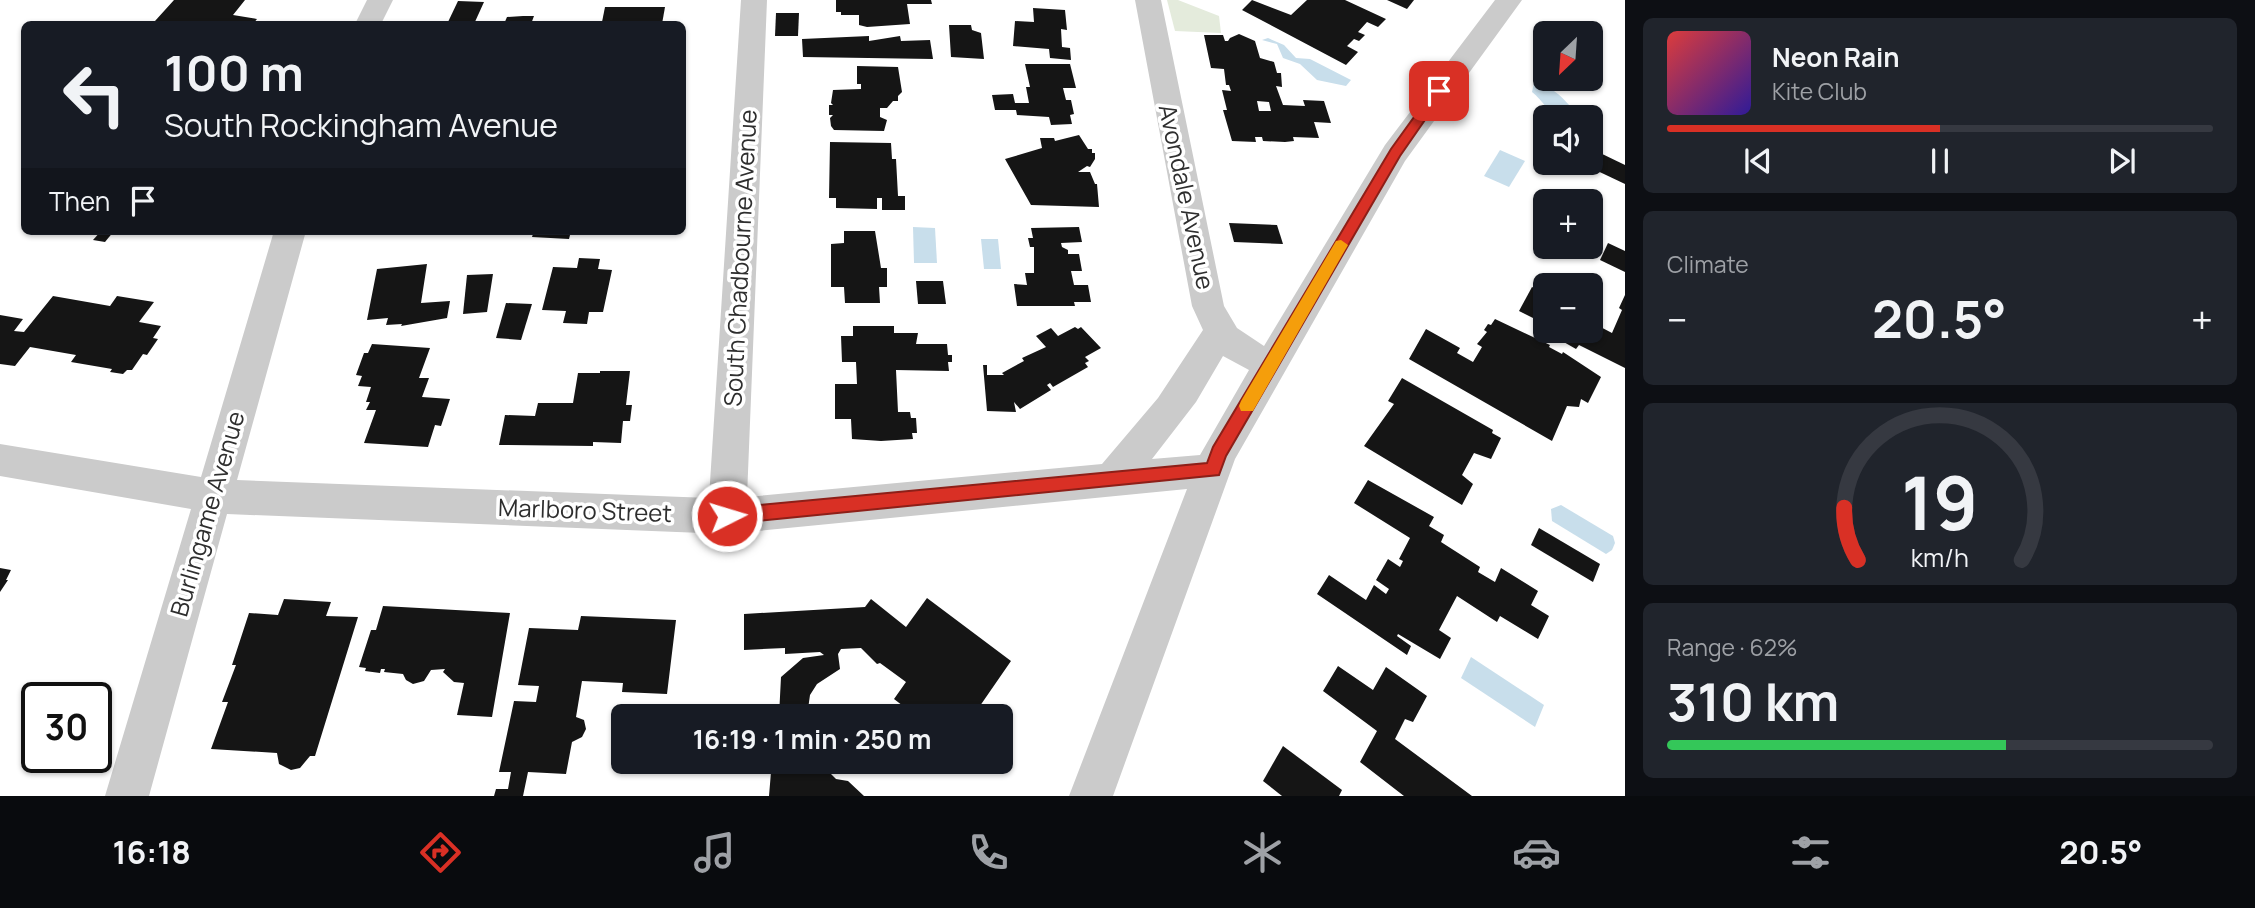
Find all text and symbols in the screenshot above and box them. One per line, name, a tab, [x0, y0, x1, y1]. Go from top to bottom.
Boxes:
north arrow	[1533, 21, 1603, 91]
map controls	[1533, 21, 1603, 343]
text: 100 m	[164, 39, 304, 106]
text: Neon Rain	[1772, 39, 1900, 75]
icon: left	[49, 49, 140, 140]
pin	[1409, 61, 1469, 121]
icon: arrive	[1420, 72, 1458, 110]
text: Kite Club	[1772, 75, 1867, 107]
street label: Avondale Avenue	[1152, 101, 1223, 292]
text: South Rockingham Avenue	[164, 103, 558, 147]
button: sound	[1533, 105, 1603, 175]
street label: South Chadbourne Avenue	[715, 109, 764, 407]
icon: previous	[1739, 142, 1777, 180]
icon: pause	[1921, 142, 1959, 180]
icon: next	[2103, 142, 2141, 180]
icon: arrive	[124, 182, 162, 220]
text: Then	[49, 183, 110, 219]
button: +	[1533, 189, 1603, 259]
text: Climate	[1667, 248, 1749, 280]
button: −	[1533, 273, 1603, 343]
text: 20.5°	[1872, 283, 2007, 354]
text: −	[1667, 293, 1688, 345]
text: +	[2191, 293, 2213, 345]
street label: Burlingame Avenue	[161, 407, 252, 620]
text: 19	[1901, 453, 1979, 553]
position arrow	[690, 479, 764, 553]
street label: Marlboro Street	[497, 490, 673, 529]
text: km/h	[1911, 540, 1969, 575]
text: Range · 62%	[1667, 631, 1798, 663]
text: 310 km	[1667, 666, 1839, 737]
speed limit sign: 30	[21, 682, 112, 773]
text: 16:19 · 1 min · 250 m	[693, 721, 931, 757]
icon: directions	[416, 828, 465, 877]
icon: music	[690, 828, 739, 877]
icon: phone	[964, 828, 1013, 877]
icon: climate	[1238, 828, 1287, 877]
icon: car	[1512, 828, 1561, 877]
icon: filters	[1786, 828, 1835, 877]
text: 16:18	[112, 830, 191, 874]
text: 20.5°	[2060, 830, 2143, 874]

